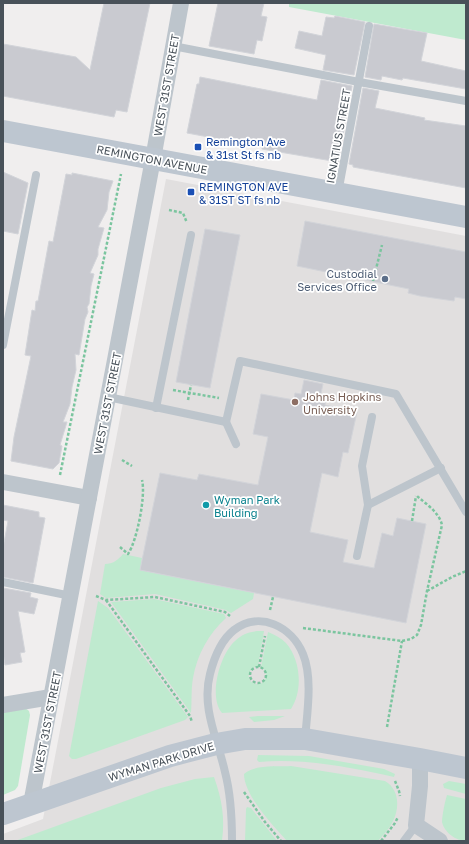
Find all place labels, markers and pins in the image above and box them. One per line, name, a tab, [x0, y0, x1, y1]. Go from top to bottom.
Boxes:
place label: Remington Ave & 31st St fs nb	[206, 135, 286, 161]
marker: Remington Ave & 31st St fs nb	[193, 142, 203, 152]
place label: REMINGTON AVE & 31ST ST fs nb	[199, 180, 289, 206]
marker: REMINGTON AVE & 31ST ST fs nb	[186, 187, 196, 197]
place label: Custodial Services Office	[297, 267, 377, 293]
marker: Custodial Services Office	[380, 274, 390, 284]
place label: Johns Hopkins University	[303, 390, 381, 416]
marker: Johns Hopkins University	[290, 397, 300, 407]
place label: Wyman Park Building	[214, 493, 280, 519]
marker: Wyman Park Building	[201, 500, 211, 510]

